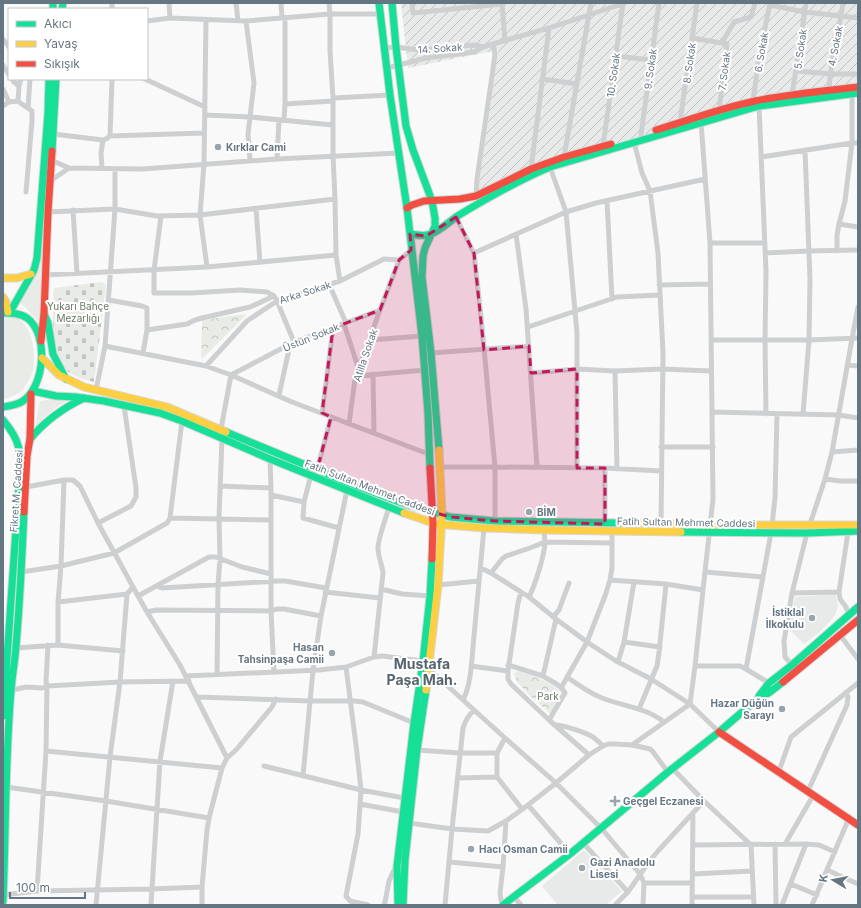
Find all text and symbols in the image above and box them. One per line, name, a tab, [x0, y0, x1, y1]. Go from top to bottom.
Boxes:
legend	[8, 8, 148, 80]
text: Akıcı	[44, 16, 72, 31]
street label: 4. Sokak	[825, 24, 845, 67]
street label: 5. Sokak	[791, 28, 809, 70]
street label: 6. Sokak	[752, 30, 771, 73]
text: Yavaş	[44, 36, 78, 51]
street label: 14. Sokak	[417, 40, 463, 56]
street label: 8. Sokak	[680, 42, 698, 84]
street label: 9. Sokak	[641, 48, 659, 90]
street label: 7. Sokak	[716, 50, 732, 91]
street label: 10. Sokak	[604, 51, 622, 98]
text: Sıkışık	[44, 56, 80, 71]
place label: Kırklar Cami	[226, 141, 286, 153]
marker: Kırklar Cami	[213, 142, 223, 152]
street label: Arka Sokak	[278, 278, 333, 306]
park label: Yukarı Bahçe Mezarlığı	[47, 300, 109, 324]
street label: Üstün Sokak	[281, 320, 341, 354]
street label: Atilla Sokak	[350, 327, 380, 383]
street label: Fikret M. Caddesi	[7, 449, 25, 533]
street label: Fatih Sultan Mehmet Caddesi	[303, 457, 437, 517]
place label: BİM	[537, 505, 556, 518]
marker: BİM	[524, 507, 534, 517]
street label: Fatih Sultan Mehmet Caddesi	[617, 515, 755, 529]
place label: İstiklal İlkokulu	[766, 605, 804, 630]
marker: İstiklal İlkokulu	[807, 613, 817, 623]
place label: Hasan Tahsinpaşa Camii	[238, 641, 324, 665]
marker: Hasan Tahsinpaşa Camii	[327, 648, 337, 658]
district label: Mustafa Paşa Mah.	[387, 655, 457, 688]
park label: Park	[537, 690, 559, 702]
place label: Hazar Düğün Sarayı	[711, 697, 774, 722]
marker: Hazar Düğün Sarayı	[777, 704, 787, 714]
place label: Geçgel Eczanesi	[623, 795, 704, 808]
marker: Geçgel Eczanesi	[610, 796, 620, 806]
place label: Hacı Osman Camii	[479, 843, 568, 855]
marker: Hacı Osman Camii	[466, 844, 476, 854]
place label: Gazi Anadolu Lisesi	[590, 856, 655, 880]
north arrow	[813, 860, 853, 900]
marker: Gazi Anadolu Lisesi	[577, 863, 587, 873]
text: K	[816, 873, 831, 883]
scale bar	[10, 874, 85, 900]
text: 100 m	[16, 880, 50, 895]

